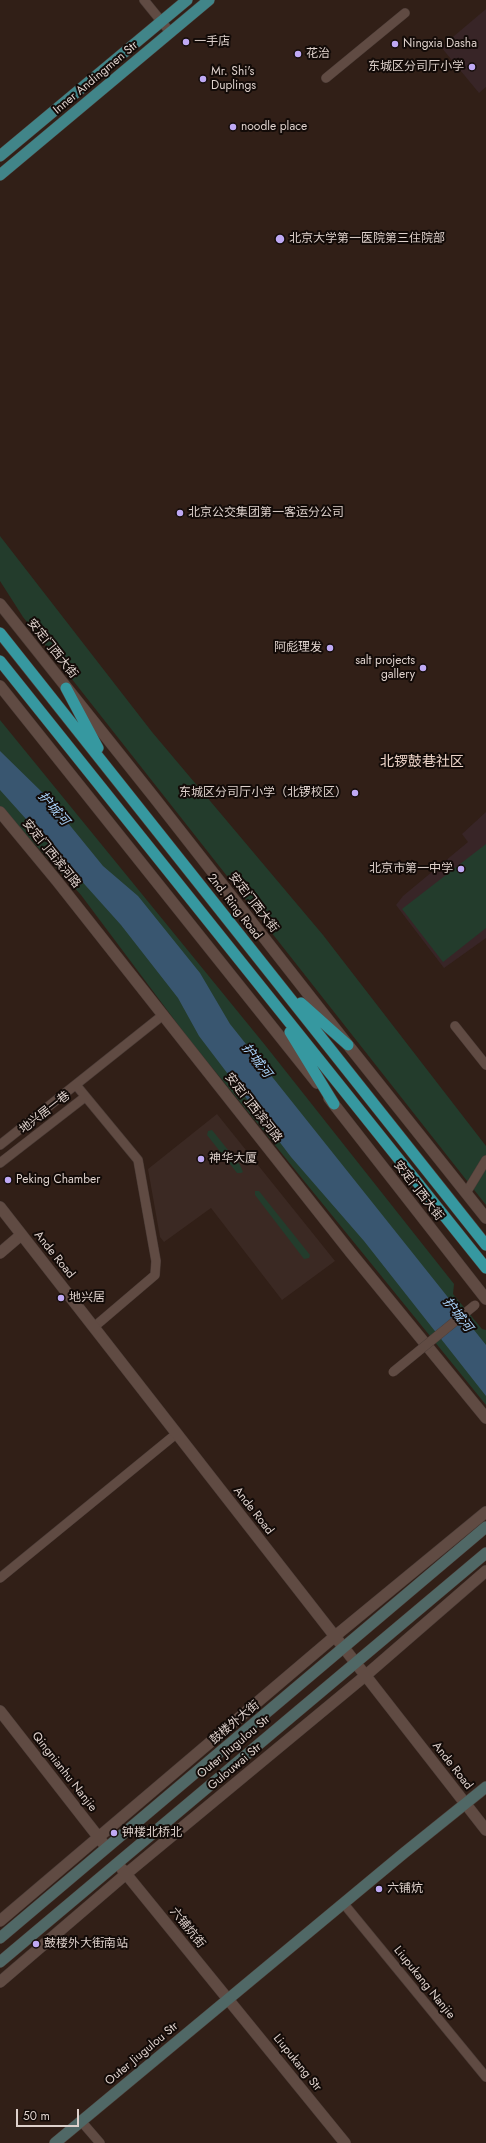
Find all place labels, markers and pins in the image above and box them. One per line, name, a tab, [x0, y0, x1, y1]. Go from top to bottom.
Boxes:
place label: 一手店	[194, 35, 230, 49]
marker: 一手店	[181, 37, 191, 47]
place label: Ningxia Dasha	[403, 37, 477, 51]
marker: Ningxia Dasha	[390, 39, 400, 49]
place label: 花治	[306, 47, 330, 61]
marker: 花治	[293, 49, 303, 59]
place label: 东城区分司厅小学	[368, 60, 464, 74]
marker: 东城区分司厅小学	[467, 62, 477, 72]
place label: Mr. Shi's Duplings	[211, 65, 256, 93]
marker: Mr. Shi's Duplings	[198, 74, 208, 84]
place label: noodle place	[241, 120, 307, 134]
marker: noodle place	[228, 122, 238, 132]
place label: 北京大学第一医院第三住院部	[289, 232, 445, 246]
marker: 北京大学第一医院第三住院部	[274, 233, 286, 245]
place label: 北京公交集团第一客运分公司	[188, 506, 344, 520]
marker: 北京公交集团第一客运分公司	[175, 508, 185, 518]
place label: 阿彪理发	[274, 641, 322, 655]
marker: 阿彪理发	[325, 643, 335, 653]
place label: salt projects gallery	[355, 654, 415, 682]
marker: salt projects gallery	[418, 663, 428, 673]
place label: 东城区分司厅小学（北锣校区）	[179, 786, 347, 800]
marker: 东城区分司厅小学（北锣校区）	[350, 788, 360, 798]
place label: 北京市第一中学	[369, 862, 453, 876]
marker: 北京市第一中学	[456, 864, 466, 874]
place label: 神华大厦	[209, 1152, 257, 1166]
marker: 神华大厦	[196, 1154, 206, 1164]
place label: Peking Chamber	[16, 1173, 100, 1187]
marker: Peking Chamber	[3, 1175, 13, 1185]
place label: 地兴居	[69, 1291, 105, 1305]
marker: 地兴居	[56, 1293, 66, 1303]
place label: 钟楼北桥北	[122, 1826, 182, 1840]
marker: 钟楼北桥北	[109, 1828, 119, 1838]
place label: 六铺炕	[387, 1882, 423, 1896]
marker: 六铺炕	[374, 1884, 384, 1894]
place label: 鼓楼外大街南站	[44, 1937, 128, 1951]
marker: 鼓楼外大街南站	[31, 1939, 41, 1949]

